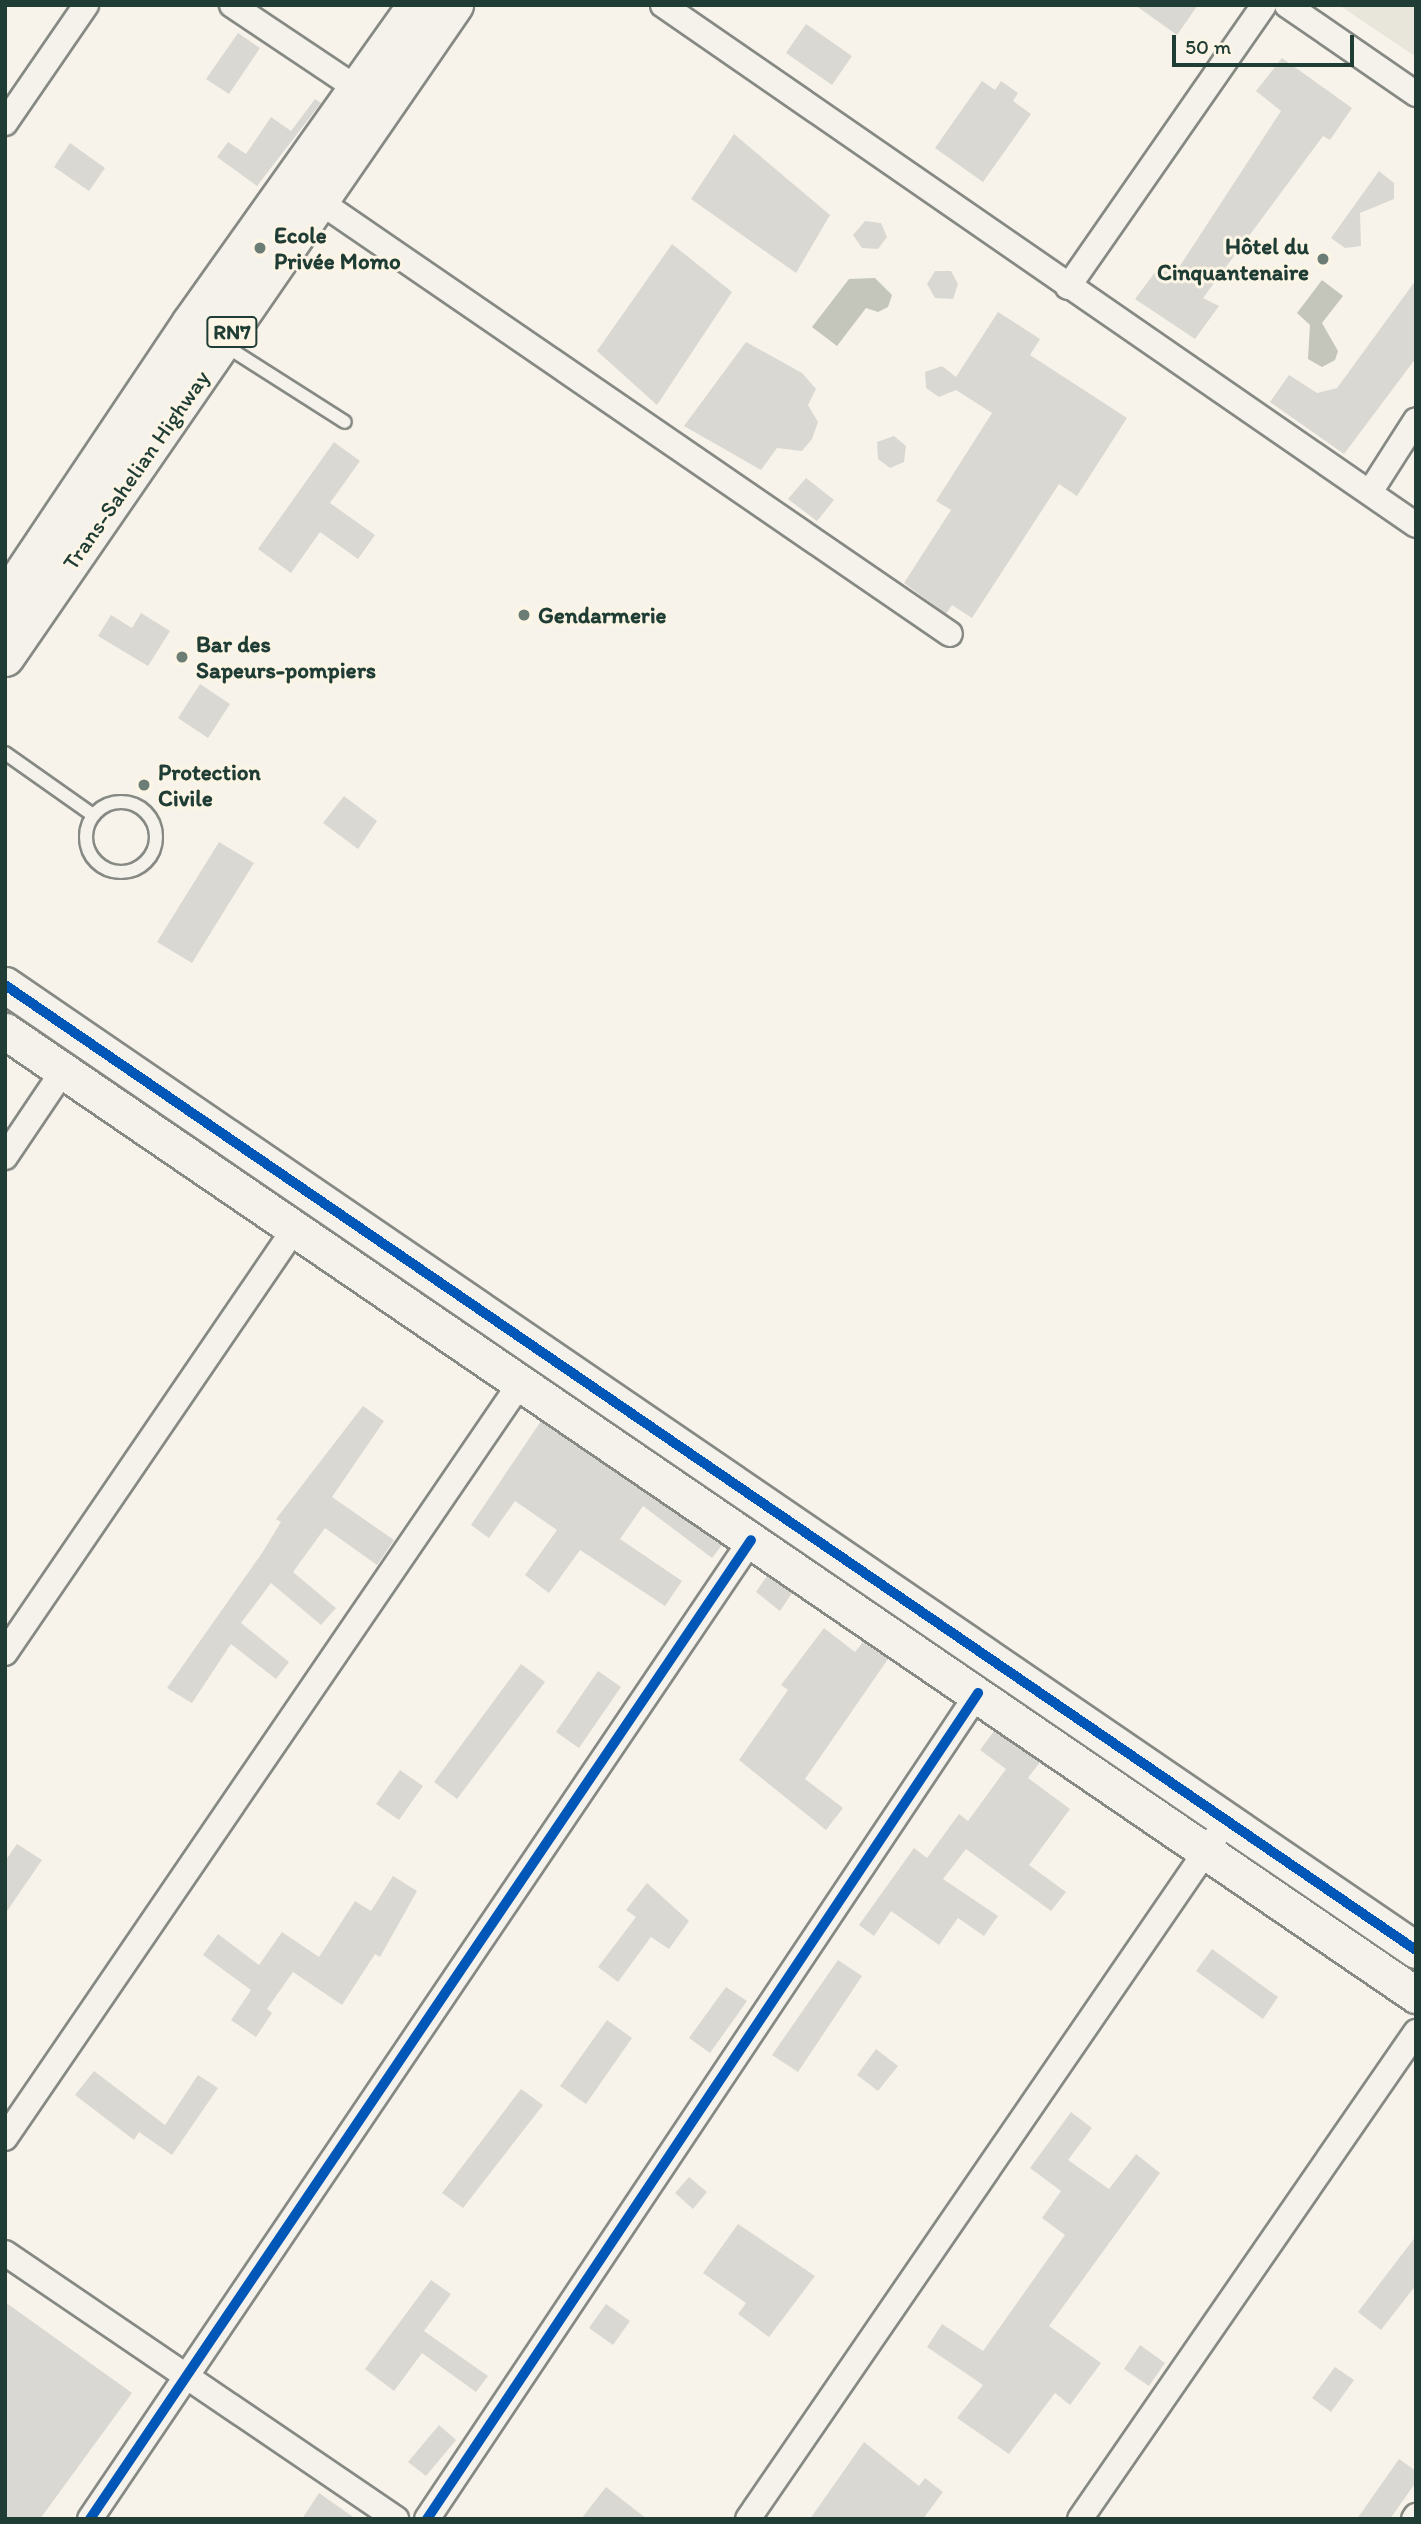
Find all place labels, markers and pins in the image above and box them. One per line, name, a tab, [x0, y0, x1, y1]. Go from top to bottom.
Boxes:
place label: Ecole Privée Momo	[274, 221, 401, 275]
place label: Hôtel du Cinquantenaire	[1157, 232, 1309, 286]
marker: Ecole Privée Momo	[252, 240, 268, 256]
marker: Hôtel du Cinquantenaire	[1315, 251, 1331, 267]
place label: Gendarmerie	[538, 601, 667, 629]
marker: Gendarmerie	[516, 607, 532, 623]
place label: Bar des Sapeurs-pompiers	[196, 630, 376, 684]
marker: Bar des Sapeurs-pompiers	[174, 649, 190, 665]
place label: Protection Civile	[158, 758, 261, 812]
marker: Protection Civile	[136, 777, 152, 793]

